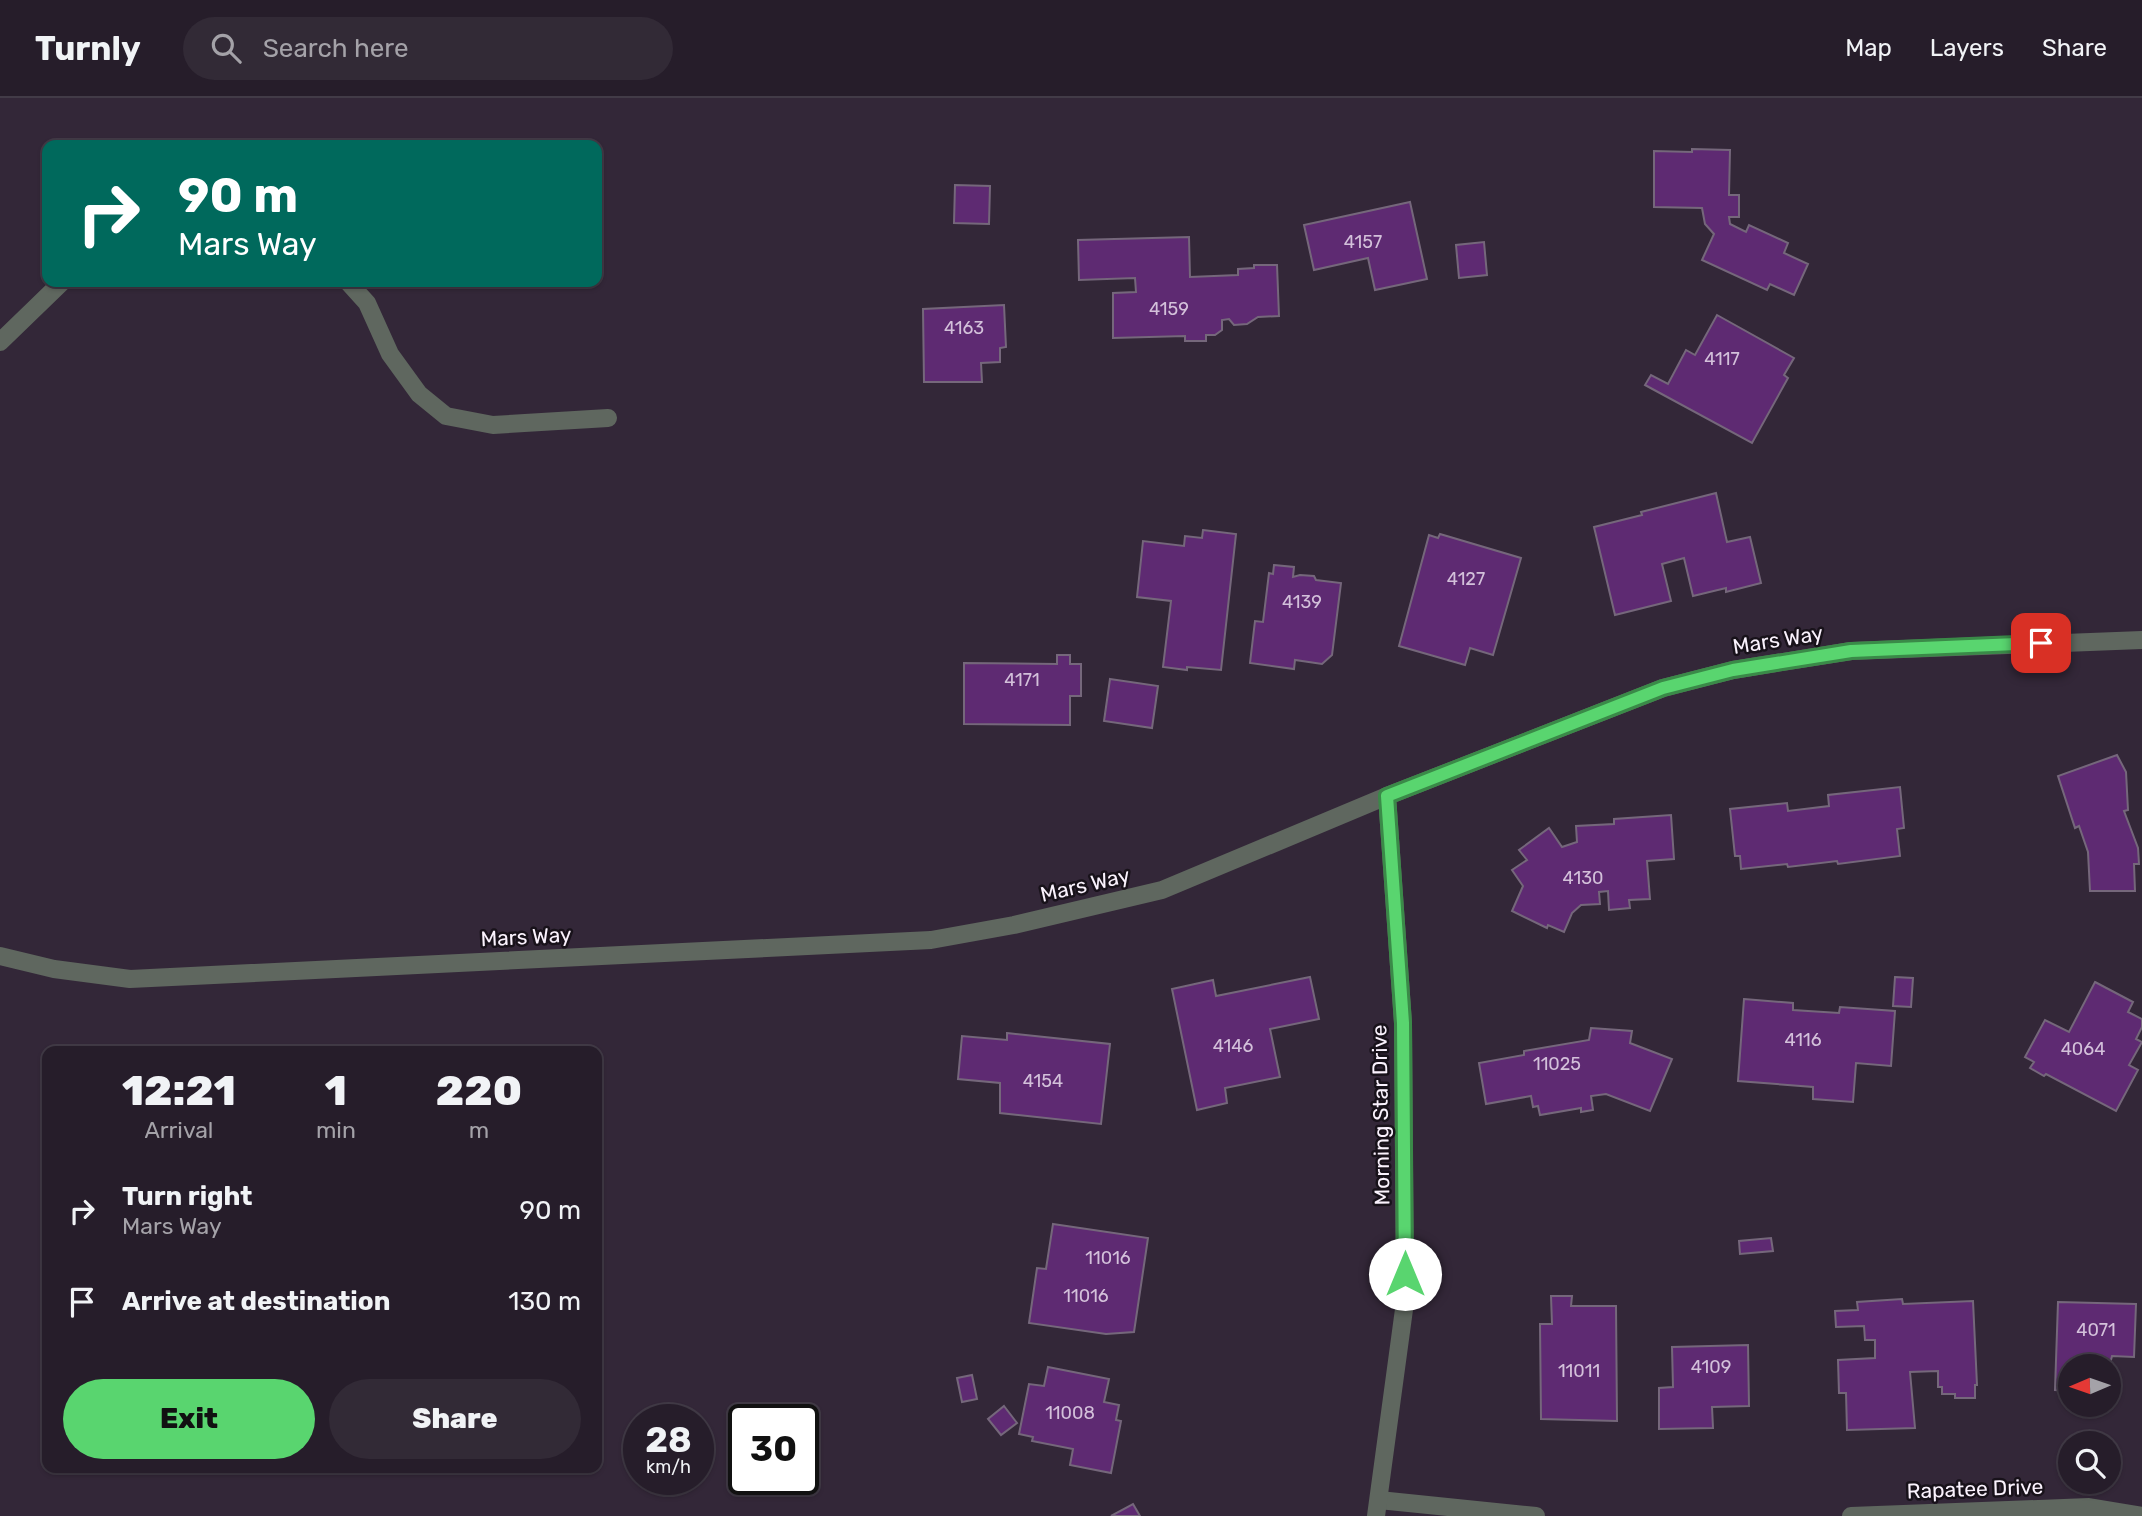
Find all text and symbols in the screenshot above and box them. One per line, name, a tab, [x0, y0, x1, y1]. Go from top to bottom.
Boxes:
search box	[183, 17, 673, 80]
text: Turnly	[35, 29, 141, 68]
icon: search	[207, 29, 245, 67]
text: Search here	[263, 33, 409, 64]
text: Map	[1845, 34, 1892, 62]
text: Layers	[1930, 34, 2004, 62]
text: Share	[2042, 34, 2107, 62]
text: 90 m	[178, 166, 298, 224]
icon: right	[63, 168, 154, 259]
text: Mars Way	[178, 225, 317, 263]
house number: 4157	[1344, 231, 1382, 253]
house number: 4159	[1149, 298, 1189, 320]
house number: 4163	[944, 317, 984, 339]
house number: 4117	[1704, 348, 1740, 370]
house number: 4127	[1447, 568, 1485, 590]
house number: 4139	[1282, 591, 1322, 613]
pin	[2011, 613, 2071, 673]
street label: Mars Way	[1731, 620, 1825, 659]
icon: arrive	[2022, 624, 2060, 662]
house number: 4171	[1004, 669, 1040, 691]
street label: Mars Way	[1038, 862, 1132, 907]
house number: 4130	[1563, 867, 1603, 889]
street label: Mars Way	[480, 922, 573, 951]
street label: Morning Star Drive	[1366, 1024, 1395, 1206]
house number: 4116	[1784, 1029, 1822, 1051]
house number: 4146	[1213, 1035, 1253, 1057]
house number: 4064	[2061, 1038, 2105, 1060]
house number: 11025	[1533, 1053, 1581, 1075]
text: 12:21	[122, 1066, 236, 1116]
text: 1	[325, 1066, 347, 1116]
text: 220	[436, 1066, 522, 1116]
house number: 4154	[1023, 1070, 1063, 1092]
text: Arrival	[144, 1116, 213, 1144]
text: min	[316, 1116, 356, 1144]
text: m	[469, 1116, 489, 1144]
text: Turn right	[122, 1181, 252, 1212]
icon: right	[63, 1192, 101, 1230]
text: 90 m	[520, 1195, 581, 1226]
text: Mars Way	[122, 1212, 222, 1240]
position arrow	[1368, 1237, 1442, 1311]
house number: 11016	[1085, 1247, 1131, 1269]
icon: arrive	[63, 1283, 101, 1321]
house number: 11016	[1063, 1285, 1109, 1307]
text: Arrive at destination	[122, 1286, 390, 1317]
text: 130 m	[508, 1286, 581, 1317]
house number: 4071	[2076, 1319, 2116, 1341]
north arrow	[2058, 1354, 2121, 1418]
map controls	[2058, 1354, 2121, 1494]
house number: 4109	[1691, 1356, 1731, 1378]
house number: 11011	[1558, 1360, 1600, 1382]
button: Exit	[63, 1379, 315, 1459]
button: Share	[329, 1379, 581, 1459]
house number: 11008	[1045, 1402, 1095, 1424]
speed limit sign: 30	[728, 1404, 819, 1495]
text: 28	[645, 1419, 692, 1461]
button: search	[2058, 1431, 2121, 1494]
text: km/h	[646, 1456, 691, 1478]
street label: Rapatee Drive	[1906, 1474, 2044, 1503]

